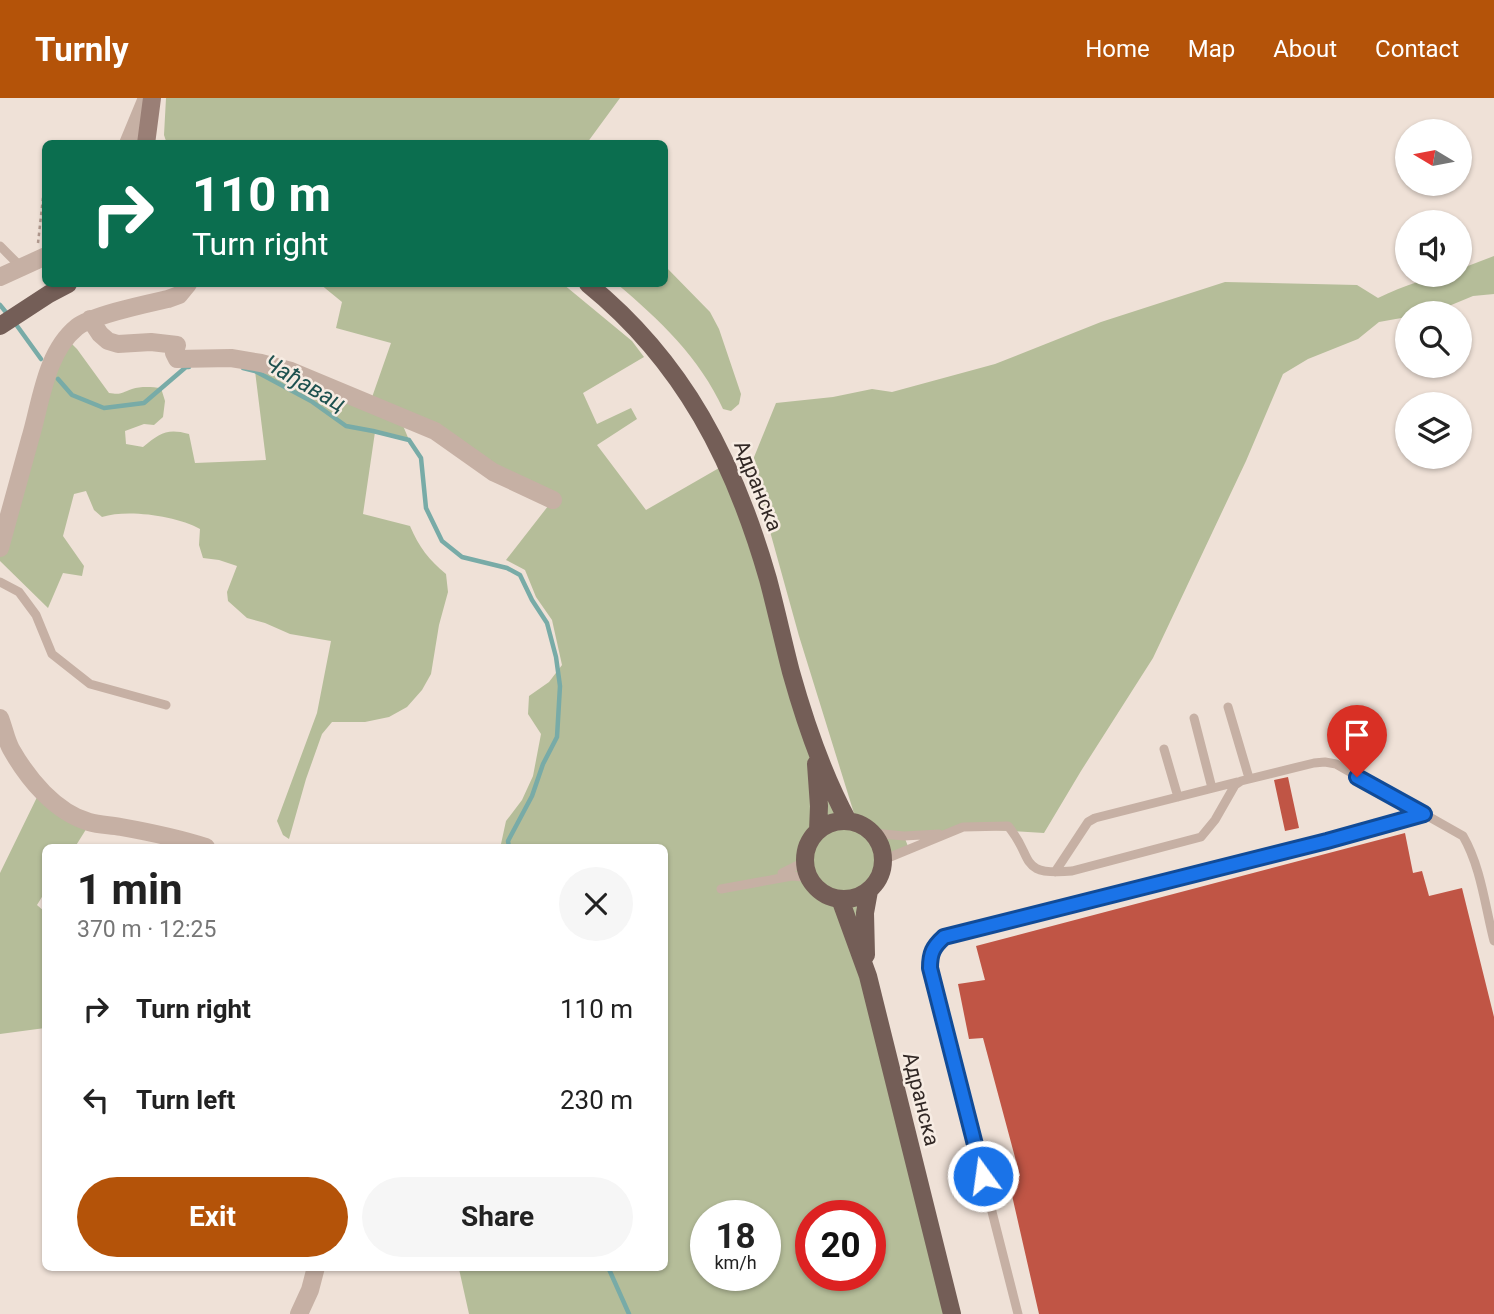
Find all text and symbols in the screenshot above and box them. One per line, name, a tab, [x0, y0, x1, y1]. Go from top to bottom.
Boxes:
text: Turnly	[35, 30, 129, 69]
text: Home	[1085, 35, 1150, 63]
text: Map	[1188, 35, 1235, 63]
text: About	[1273, 35, 1337, 63]
text: Contact	[1375, 35, 1459, 63]
north arrow	[1395, 119, 1472, 196]
map controls	[1395, 119, 1472, 469]
text: 110 m	[192, 166, 331, 223]
icon: right	[77, 168, 168, 259]
button: sound	[1395, 210, 1472, 287]
text: Turn right	[192, 225, 328, 263]
button: search	[1395, 301, 1472, 378]
water label: Чађавац	[259, 349, 350, 418]
button: layers	[1395, 392, 1472, 469]
street label: Адранска	[729, 437, 787, 535]
pin	[1327, 705, 1387, 777]
icon: arrive	[1338, 716, 1376, 754]
text: 1 min	[77, 865, 183, 914]
button: close	[559, 867, 633, 941]
text: 370 m · 12:25	[77, 916, 216, 943]
icon: right	[77, 990, 115, 1028]
text: Turn right	[136, 994, 251, 1024]
text: 110 m	[560, 994, 633, 1024]
street label: Адранска	[898, 1050, 944, 1148]
icon: left	[77, 1081, 115, 1119]
text: Turn left	[136, 1085, 235, 1115]
text: 230 m	[560, 1085, 633, 1115]
position arrow	[946, 1139, 1020, 1213]
button: Exit	[77, 1177, 348, 1257]
button: Share	[362, 1177, 633, 1257]
speed limit sign: 20	[795, 1200, 886, 1291]
text: 18	[715, 1216, 756, 1257]
text: km/h	[714, 1252, 757, 1273]

